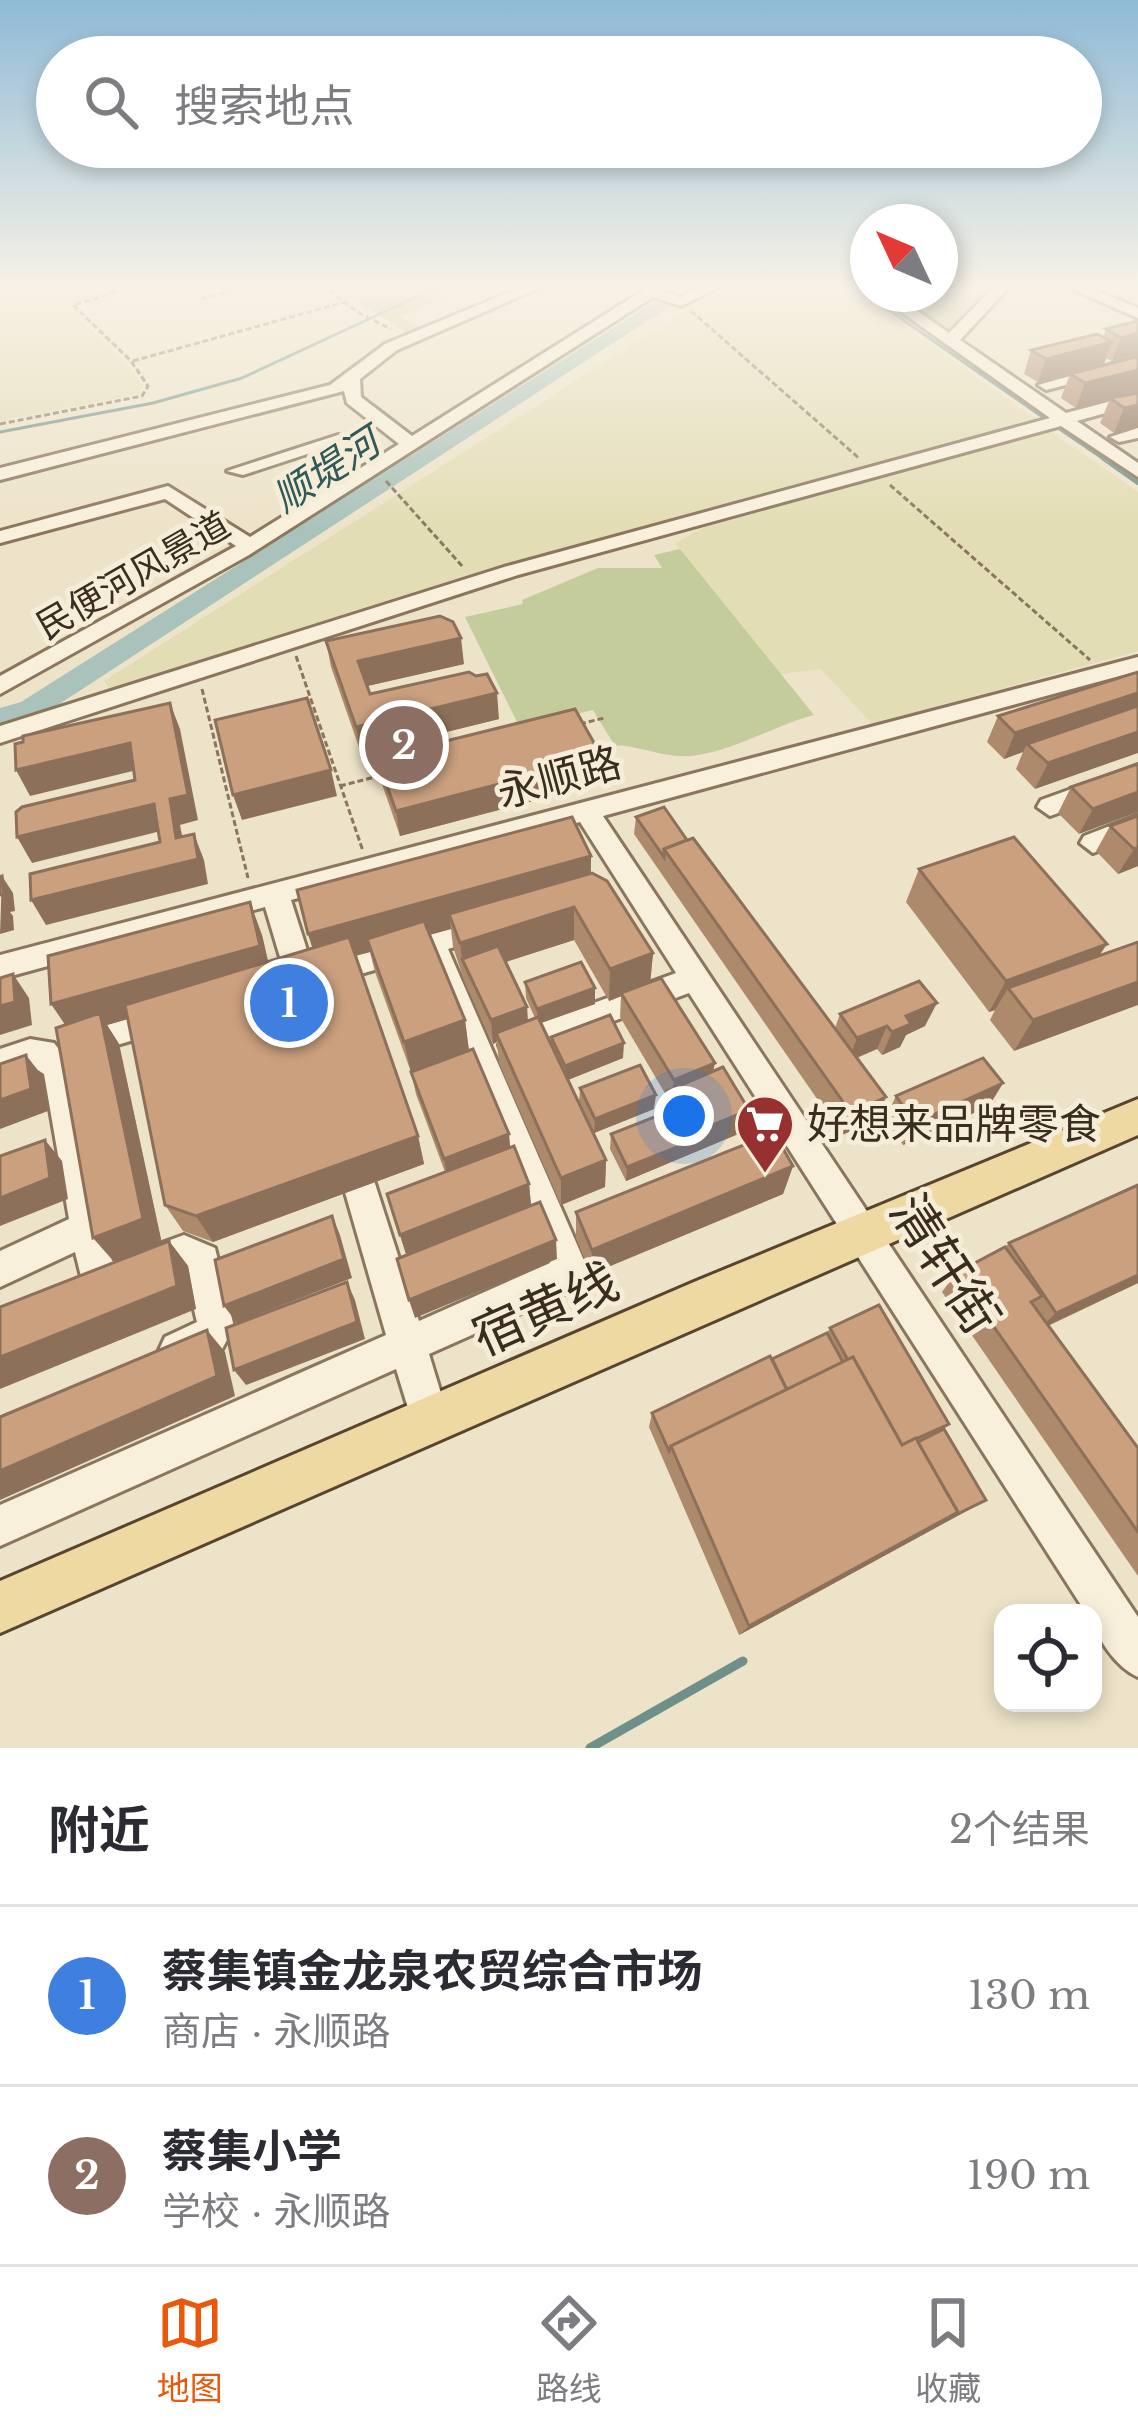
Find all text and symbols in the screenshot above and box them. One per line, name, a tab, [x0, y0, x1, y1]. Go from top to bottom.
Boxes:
search box	[36, 36, 1102, 168]
icon: search	[78, 69, 144, 135]
text: 搜索地点	[174, 78, 354, 134]
north arrow	[850, 204, 958, 312]
water label: 顺堤河	[264, 414, 395, 523]
street label: 民便河风景道	[28, 502, 238, 649]
pin: 2	[365, 700, 443, 790]
street label: 永顺路	[491, 736, 627, 818]
pin: 1	[250, 958, 328, 1048]
your location	[654, 1086, 714, 1146]
supermarket icon: 好想来品牌零食	[734, 1093, 796, 1175]
place label: 好想来品牌零食	[807, 1098, 1101, 1150]
street label: 清轩街	[876, 1183, 1013, 1346]
street label: 宿黄线	[462, 1250, 628, 1369]
map controls	[994, 1604, 1102, 1712]
button: locate	[994, 1604, 1102, 1712]
text: 附近	[48, 1799, 150, 1862]
text: 2个结果	[949, 1805, 1090, 1854]
text: 蔡集镇金龙泉农贸综合市场	[162, 1943, 702, 1999]
text: 1	[78, 1971, 96, 2020]
text: 130 m	[968, 1971, 1090, 2020]
text: 商店 · 永顺路	[162, 2007, 391, 2056]
text: 蔡集小学	[162, 2123, 342, 2179]
text: 2	[74, 2151, 100, 2200]
text: 190 m	[967, 2151, 1090, 2200]
text: 学校 · 永顺路	[162, 2187, 391, 2236]
tab: 地图	[157, 2290, 223, 2410]
tab: 路线	[536, 2290, 602, 2410]
tab: 收藏	[915, 2290, 981, 2410]

